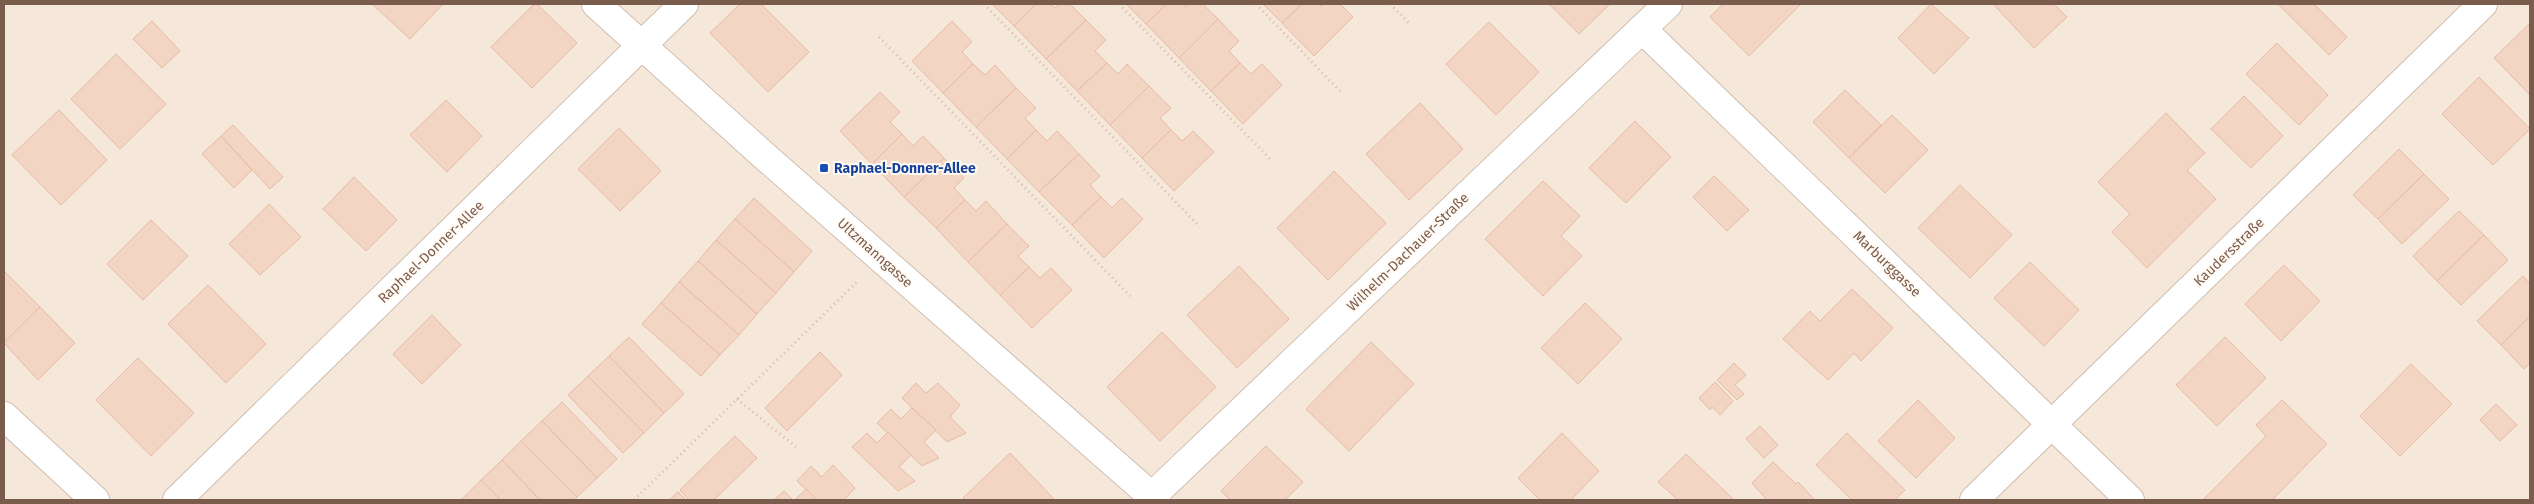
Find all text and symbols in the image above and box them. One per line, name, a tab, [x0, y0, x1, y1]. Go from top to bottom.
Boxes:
place label: Raphael-Donner-Allee	[834, 160, 976, 177]
marker: Raphael-Donner-Allee	[818, 162, 830, 174]
street label: Wilhelm-Dachauer-Straße	[1343, 189, 1473, 315]
street label: Raphael-Donner-Allee	[375, 197, 487, 307]
street label: Kaudersstraße	[2190, 214, 2268, 290]
street label: Ultzmanngasse	[834, 215, 916, 291]
street label: Marburggasse	[1849, 227, 1925, 301]

